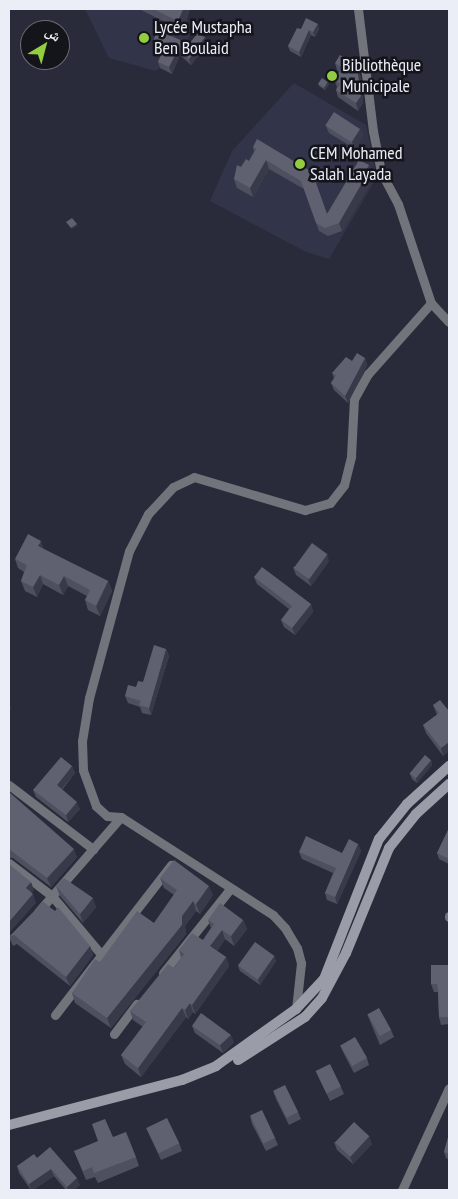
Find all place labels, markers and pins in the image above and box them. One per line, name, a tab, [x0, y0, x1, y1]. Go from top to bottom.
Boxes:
place label: Lycée Mustapha Ben Boulaid	[154, 17, 252, 59]
marker: Lycée Mustapha Ben Boulaid	[138, 32, 150, 44]
place label: Bibliothèque Municipale	[342, 55, 421, 98]
marker: Bibliothèque Municipale	[326, 70, 338, 82]
place label: CEM Mohamed Salah Layada	[310, 143, 403, 186]
marker: CEM Mohamed Salah Layada	[294, 158, 306, 170]

